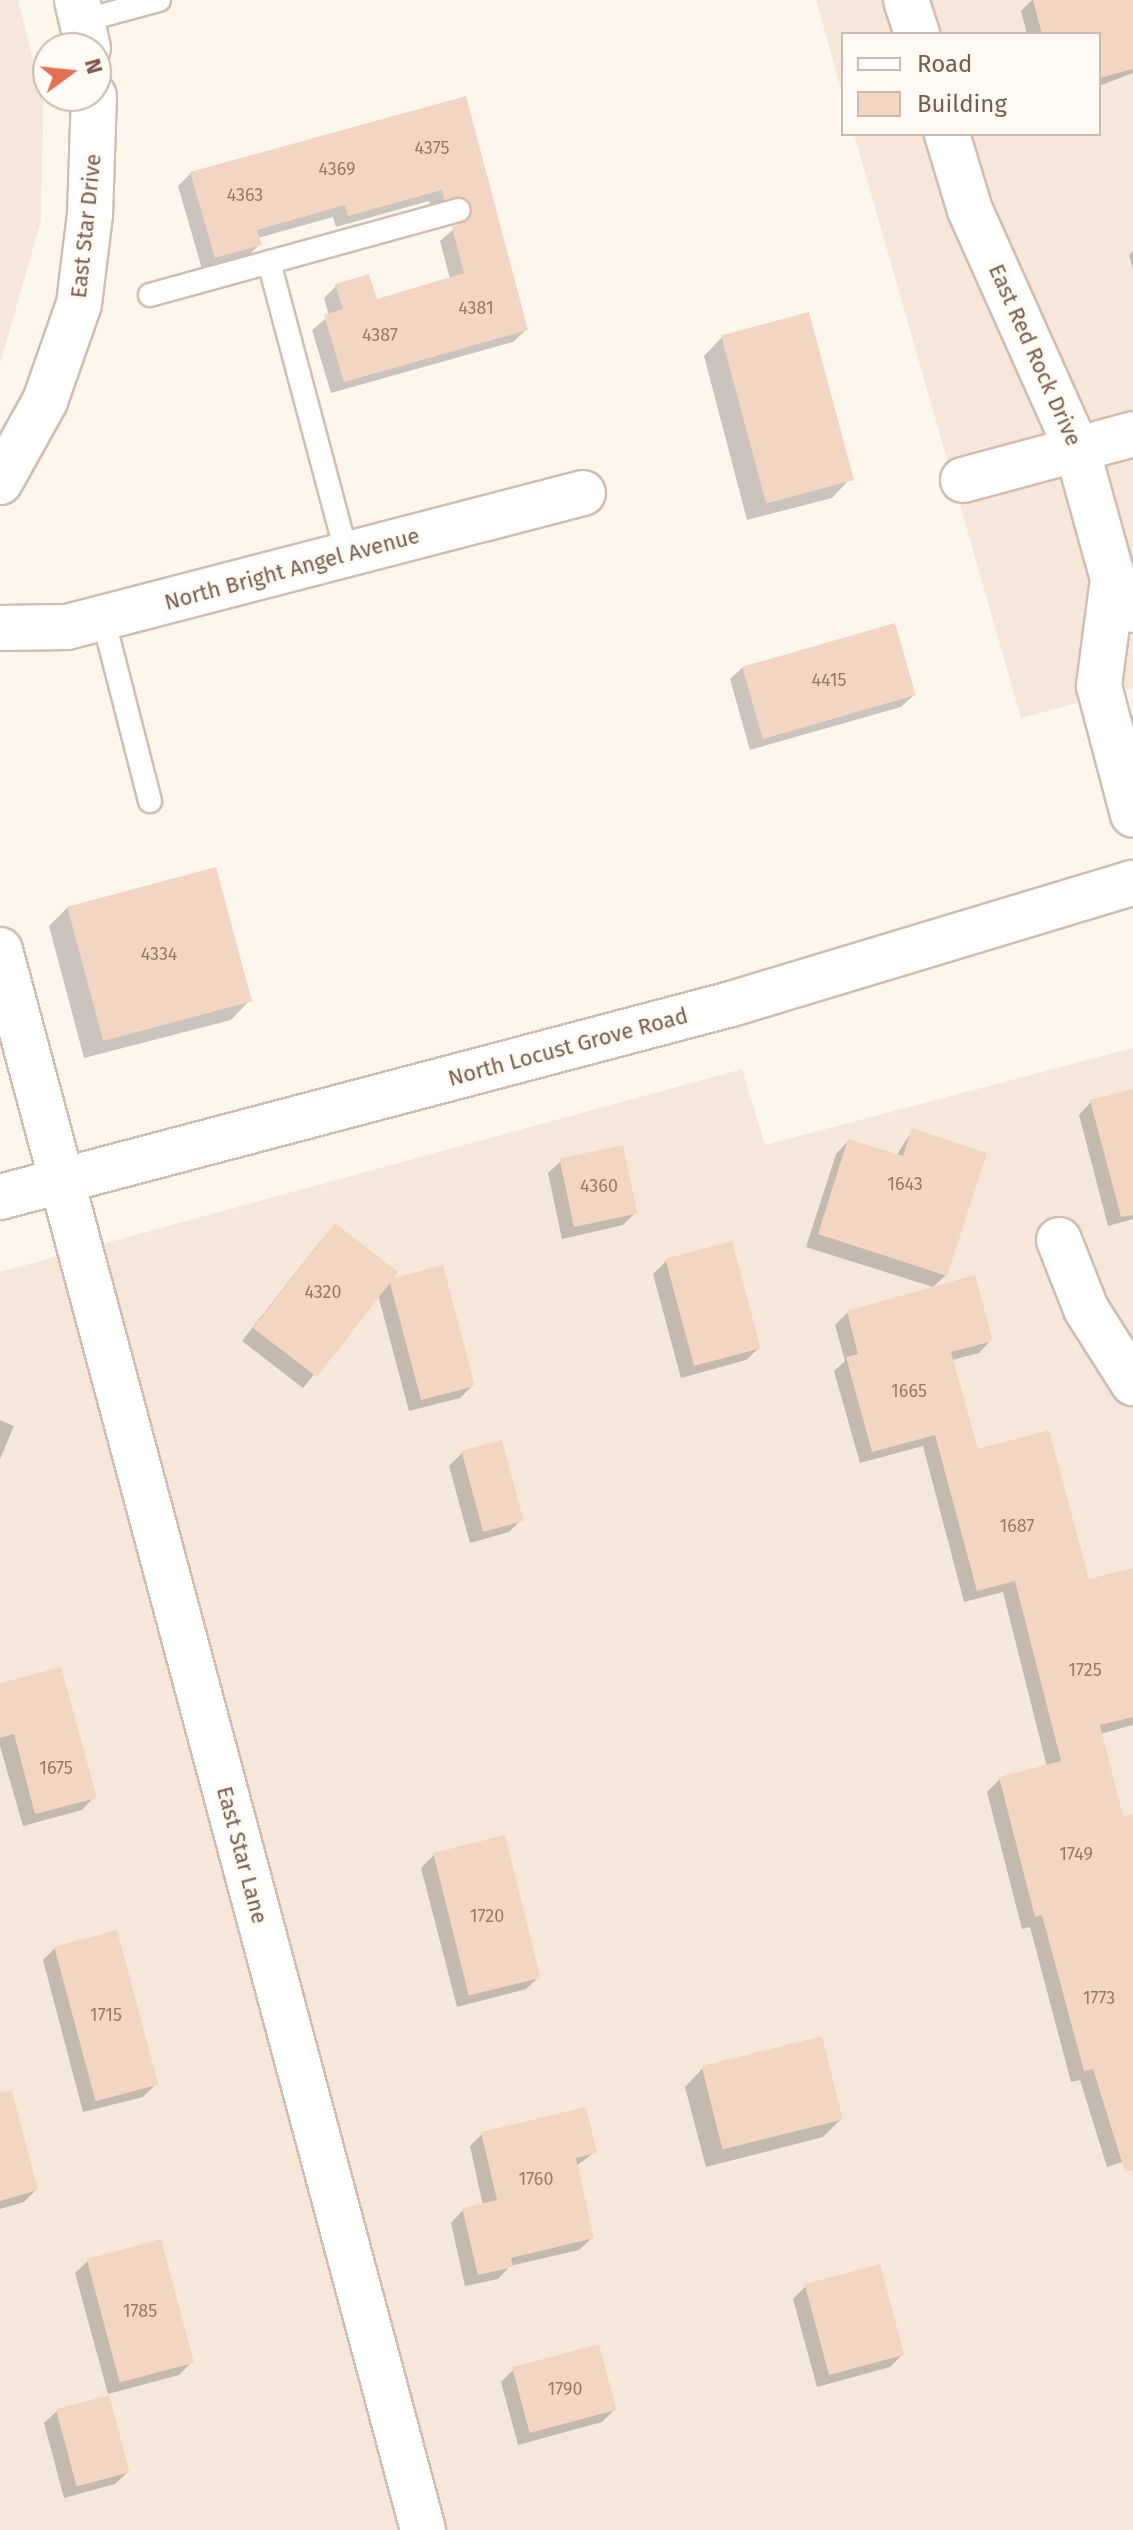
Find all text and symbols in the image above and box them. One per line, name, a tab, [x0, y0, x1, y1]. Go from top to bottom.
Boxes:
north arrow	[32, 32, 112, 112]
legend	[841, 32, 1101, 136]
text: Road	[917, 50, 972, 78]
text: N	[79, 56, 109, 77]
text: Building	[917, 90, 1007, 118]
house number: 4375	[415, 137, 449, 159]
street label: East Star Drive	[65, 153, 107, 299]
house number: 4369	[318, 158, 356, 180]
house number: 4363	[227, 184, 263, 206]
street label: East Red Rock Drive	[983, 260, 1087, 450]
house number: 4381	[458, 297, 494, 319]
house number: 4387	[362, 324, 398, 346]
street label: North Bright Angel Avenue	[162, 522, 422, 616]
house number: 4415	[812, 669, 846, 691]
house number: 4334	[141, 943, 177, 965]
street label: North Locust Grove Road	[445, 1002, 691, 1092]
house number: 1643	[887, 1173, 923, 1195]
house number: 4360	[580, 1175, 618, 1197]
house number: 4320	[304, 1281, 342, 1303]
house number: 1665	[891, 1380, 927, 1402]
house number: 1687	[999, 1515, 1035, 1537]
house number: 1725	[1068, 1659, 1102, 1681]
house number: 1675	[39, 1757, 73, 1779]
street label: East Star Lane	[211, 1784, 273, 1926]
house number: 1749	[1059, 1843, 1093, 1865]
house number: 1720	[470, 1905, 504, 1927]
house number: 1773	[1083, 1987, 1115, 2009]
house number: 1715	[90, 2004, 122, 2026]
house number: 1760	[518, 2168, 554, 2190]
house number: 1785	[123, 2300, 157, 2322]
house number: 1790	[548, 2378, 582, 2400]

